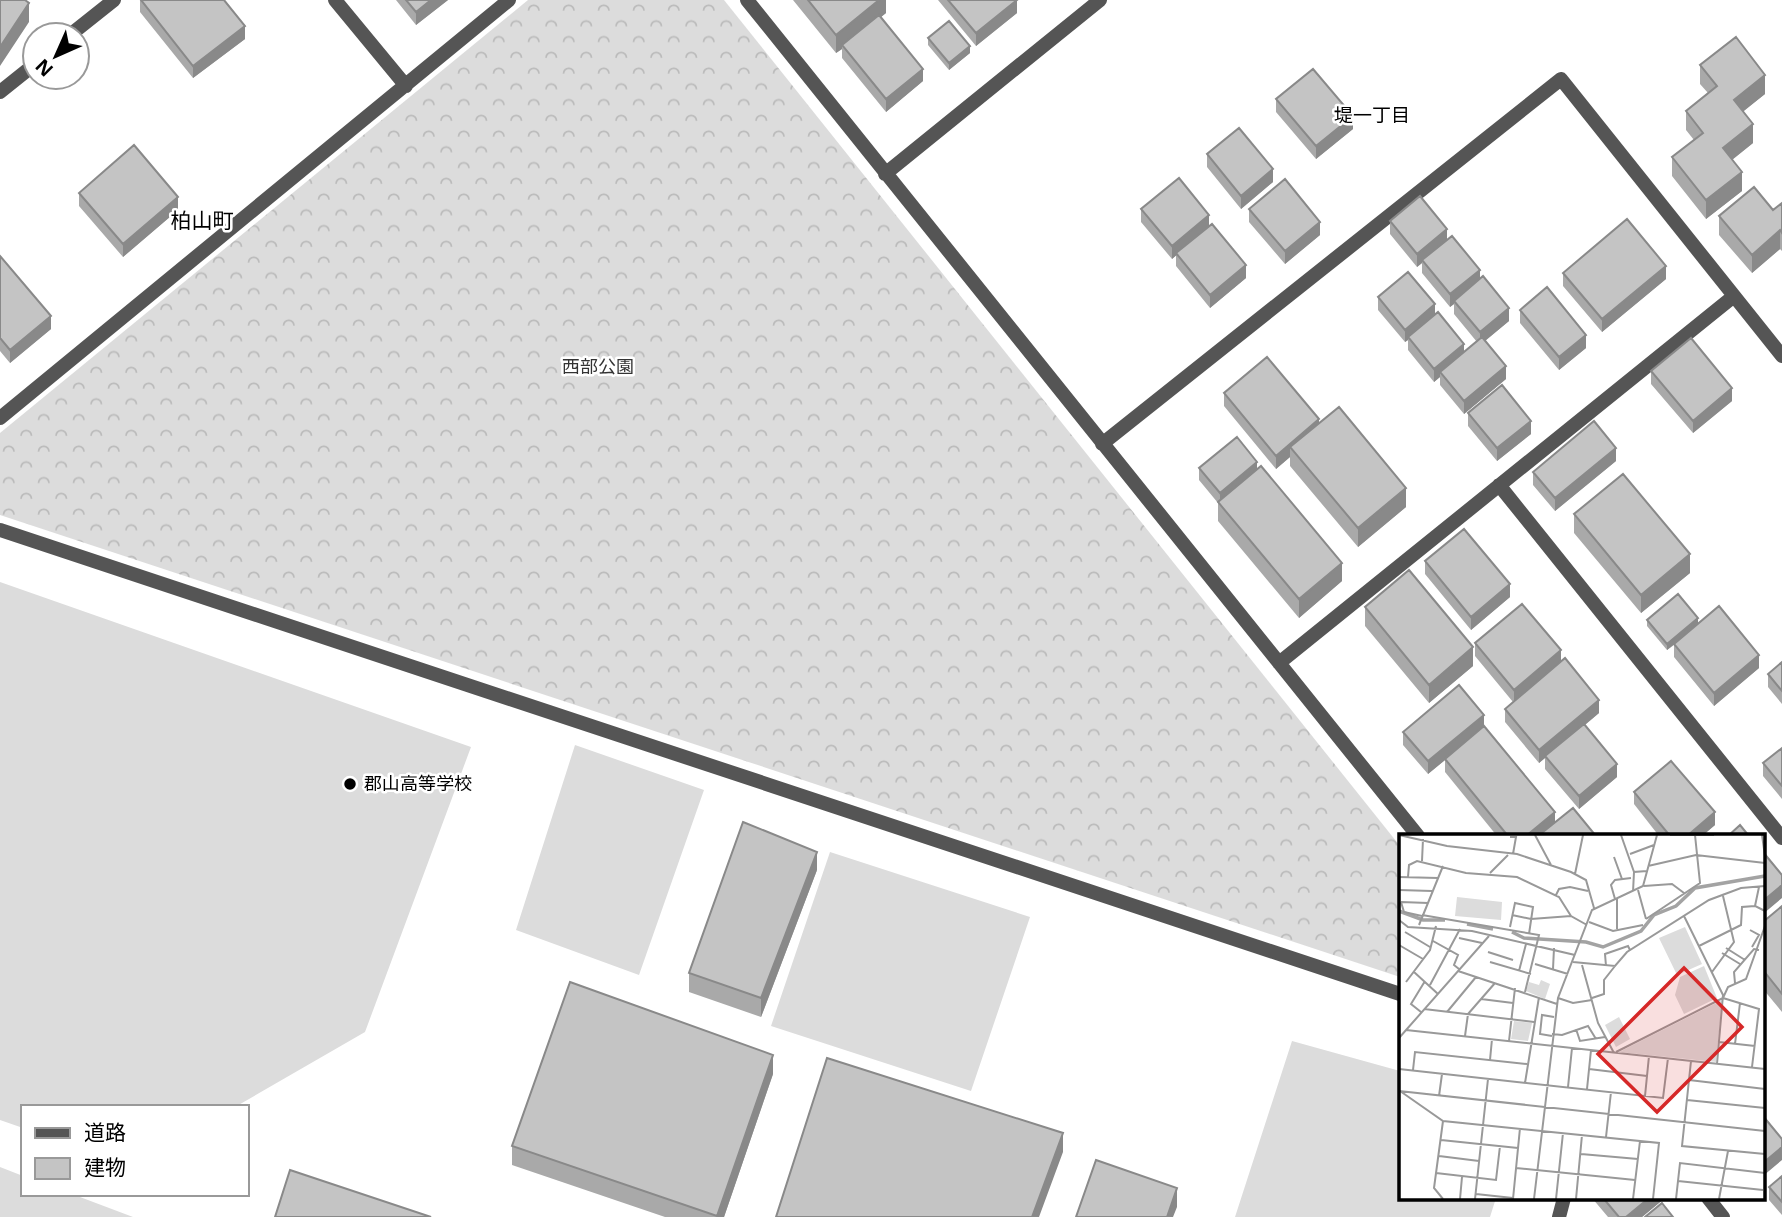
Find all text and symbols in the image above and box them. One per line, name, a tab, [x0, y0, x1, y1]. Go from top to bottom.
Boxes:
north arrow	[21, 21, 91, 91]
text: N	[29, 53, 59, 83]
district label: 堤一丁目	[1334, 102, 1410, 128]
district label: 柏山町	[171, 206, 234, 234]
park label: 西部公園	[562, 354, 634, 378]
place label: 郡山高等学校	[364, 771, 472, 795]
marker: 郡山高等学校	[342, 776, 358, 792]
inset map	[1399, 834, 1764, 1200]
legend	[21, 1105, 248, 1196]
text: 道路	[84, 1118, 126, 1146]
text: 建物	[84, 1153, 126, 1181]

